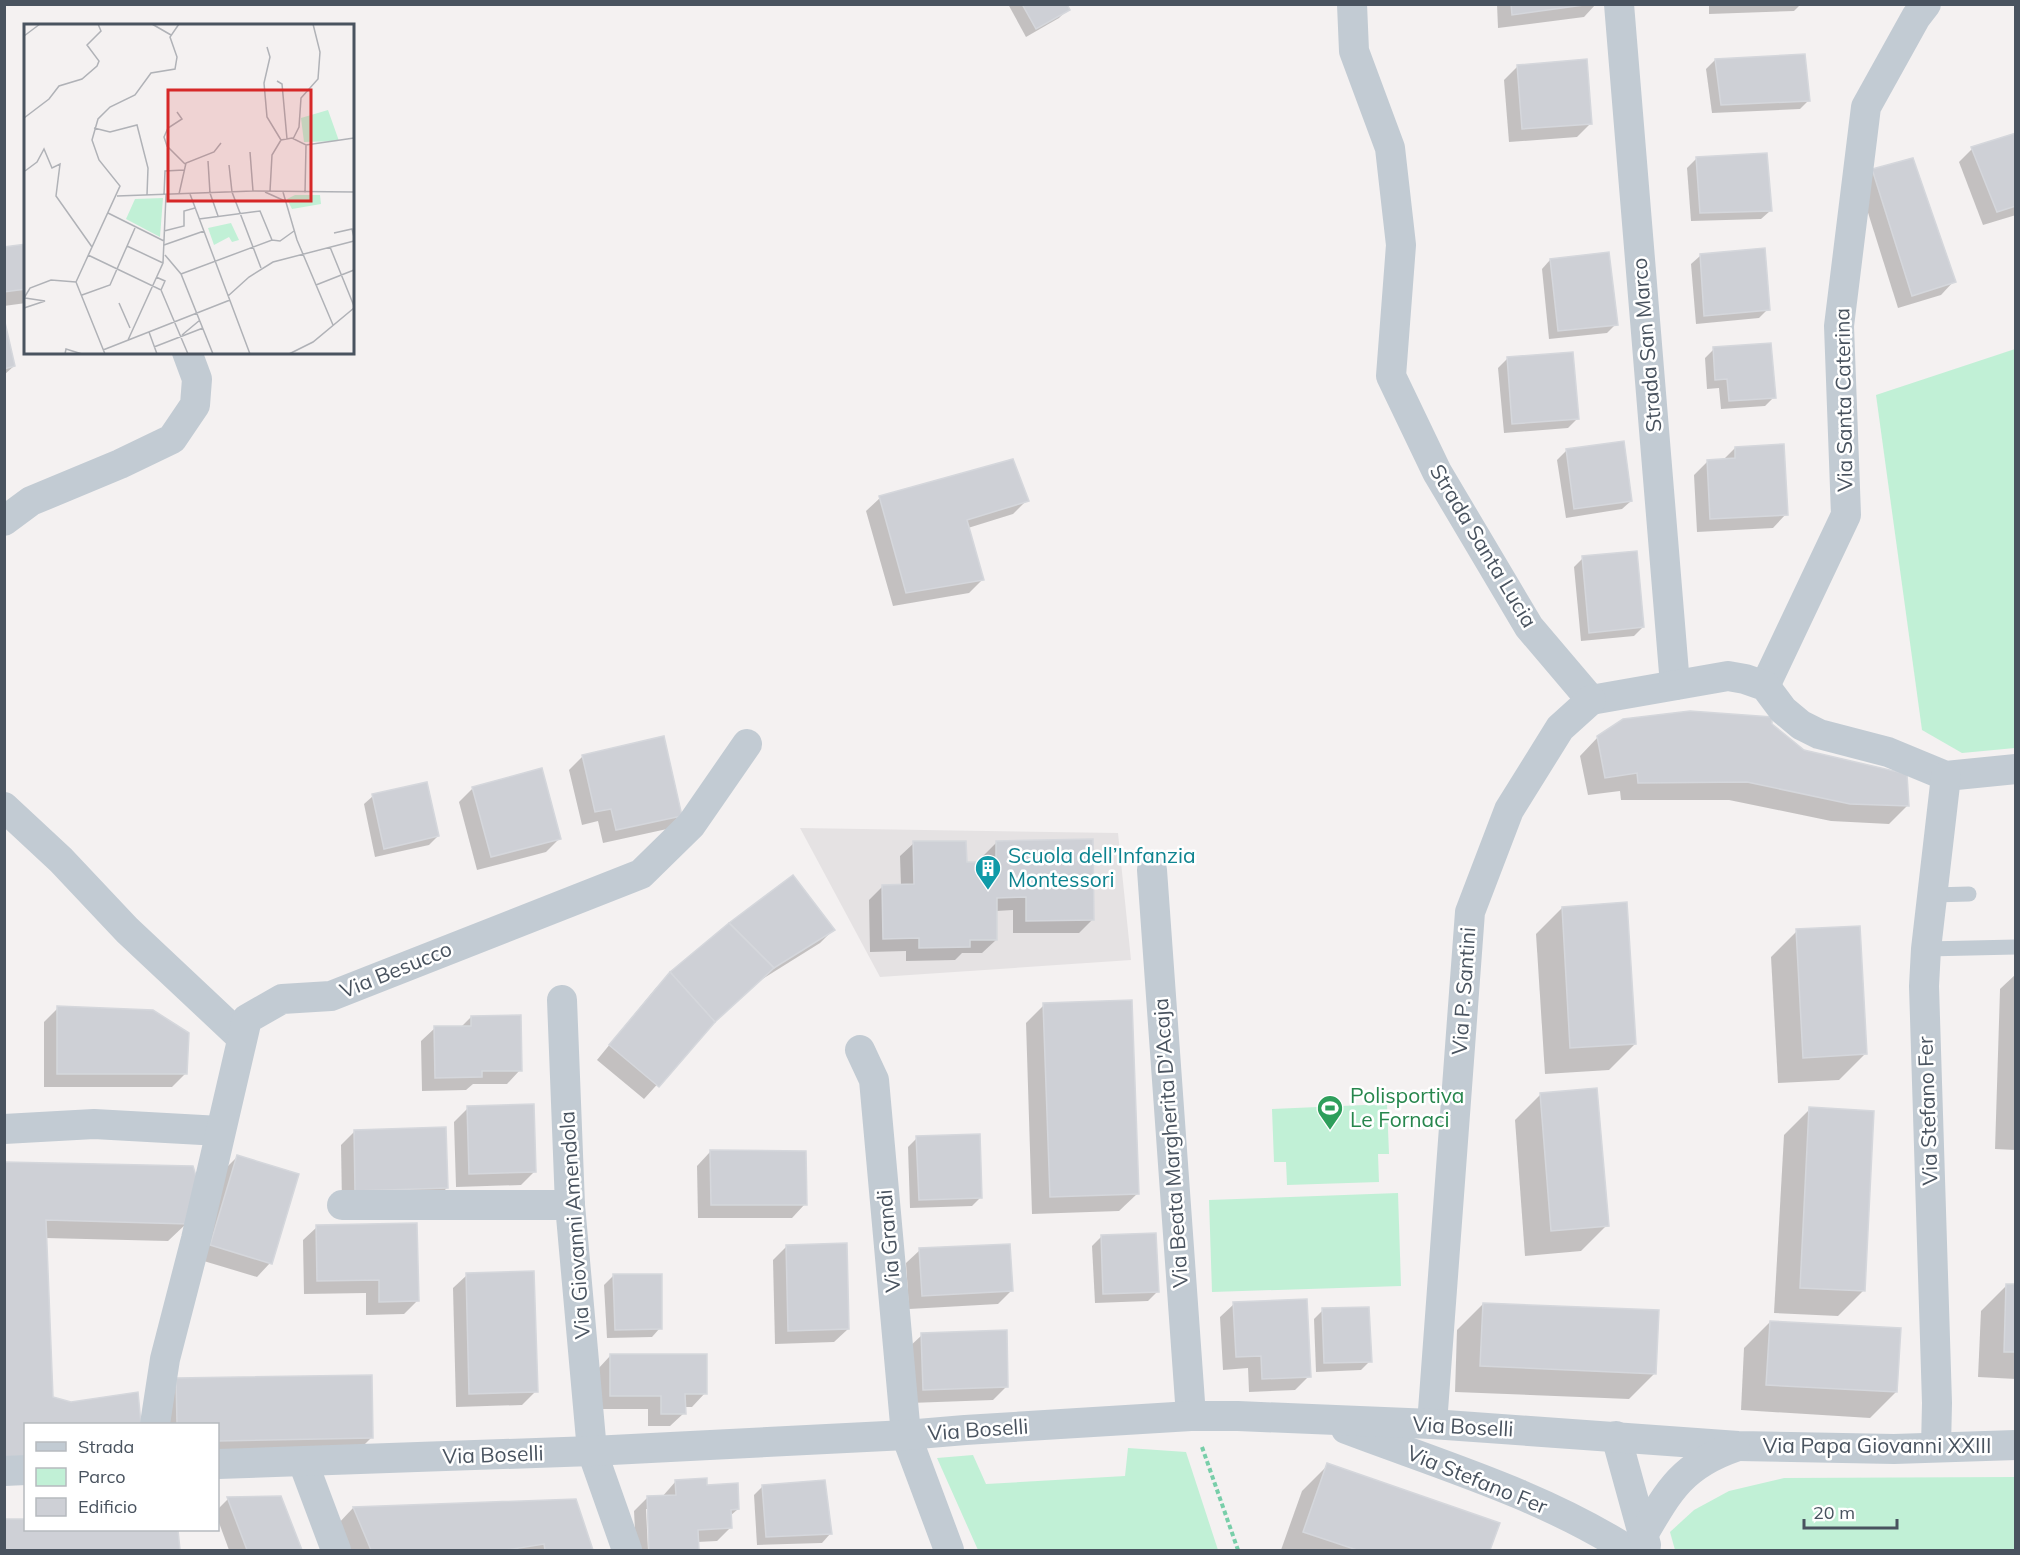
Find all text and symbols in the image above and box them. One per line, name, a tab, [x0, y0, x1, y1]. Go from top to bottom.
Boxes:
inset map	[24, 24, 354, 354]
street label: Strada San Marco	[1625, 257, 1667, 433]
street label: Via Santa Caterina	[1828, 308, 1858, 492]
street label: Strada Santa Lucia	[1425, 459, 1543, 632]
place label: Scuola dell’Infanzia Montessori	[1008, 842, 1196, 892]
building icon: Scuola dell’Infanzia Montessori	[973, 853, 1003, 891]
street label: Via P. Santini	[1446, 926, 1480, 1056]
street label: Via Besucco	[336, 935, 455, 1003]
street label: Via Beata Margherita D'Acaja	[1147, 997, 1193, 1289]
street label: Via Stefano Fer	[1911, 1036, 1943, 1186]
place label: Polisportiva Le Fornaci	[1350, 1082, 1464, 1132]
sports icon: Polisportiva Le Fornaci	[1315, 1093, 1345, 1131]
street label: Via Giovanni Amendola	[553, 1110, 595, 1340]
street label: Via Grandi	[871, 1189, 905, 1294]
street label: Via Boselli	[1412, 1410, 1514, 1442]
street label: Via Boselli	[927, 1413, 1029, 1445]
legend	[24, 1423, 219, 1531]
street label: Via Papa Giovanni XXIII	[1763, 1432, 1991, 1458]
text: Strada	[78, 1435, 134, 1458]
street label: Via Boselli	[442, 1439, 544, 1469]
street label: Via Stefano Fer	[1403, 1439, 1552, 1519]
text: Parco	[78, 1465, 126, 1488]
scale bar	[1804, 1492, 1897, 1530]
text: Edificio	[78, 1495, 137, 1518]
text: 20 m	[1813, 1501, 1855, 1524]

